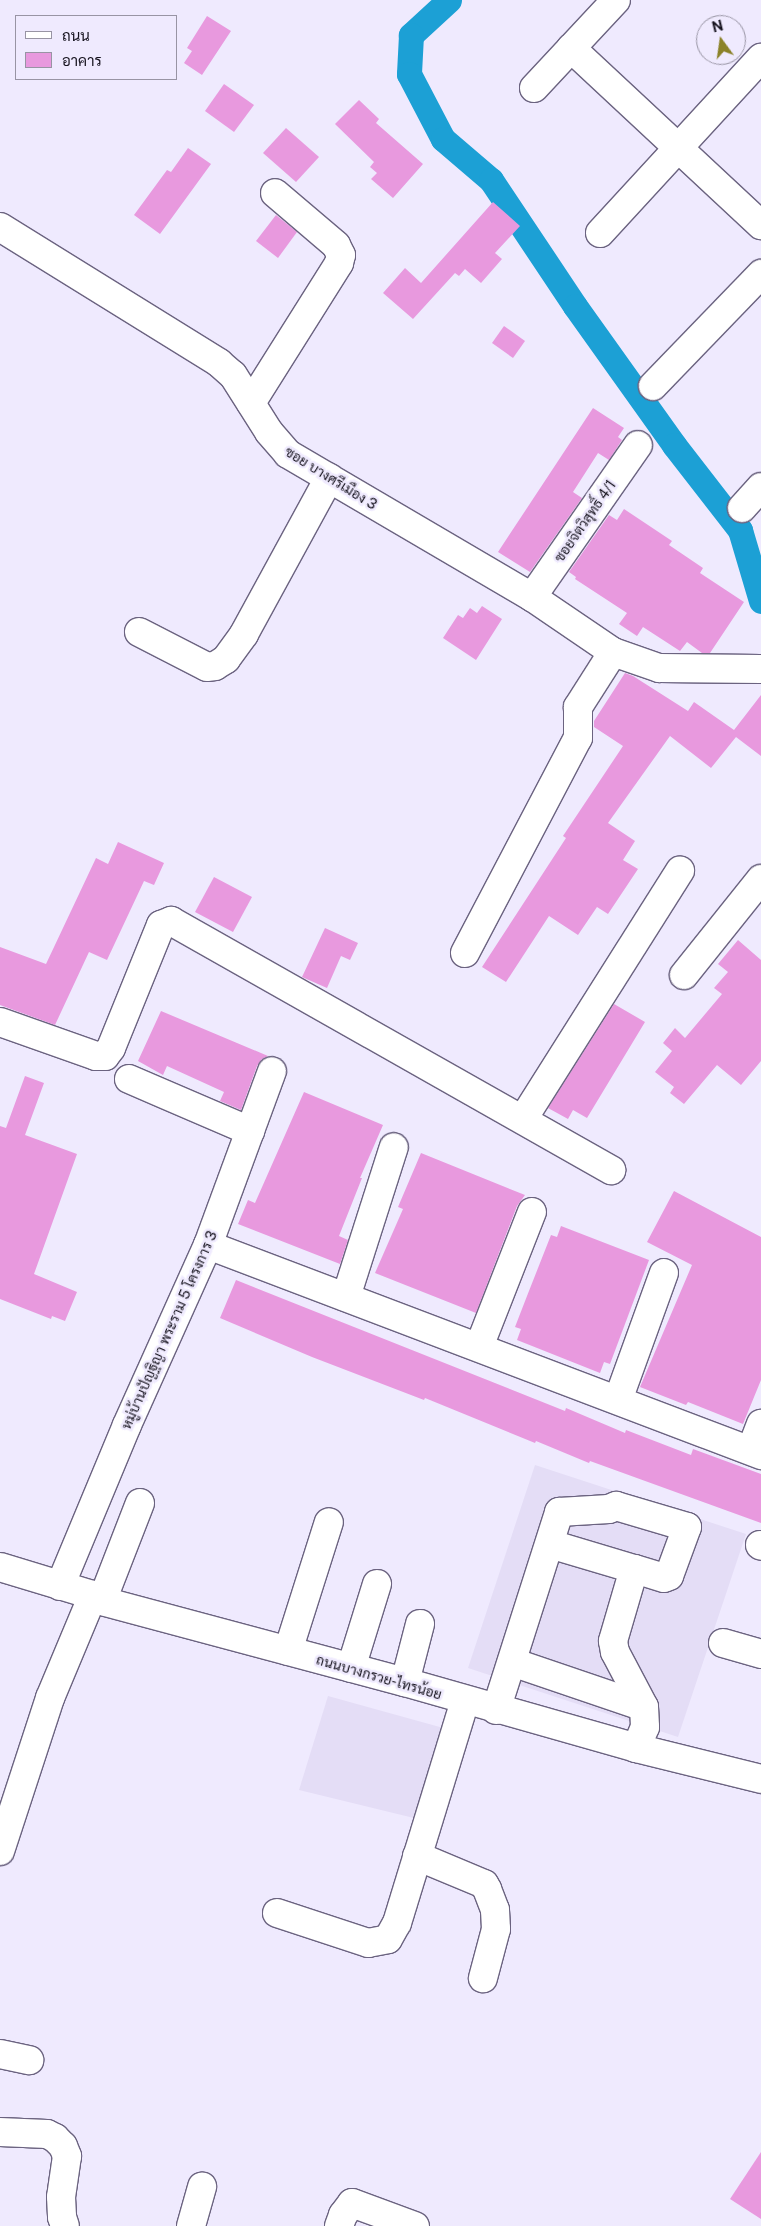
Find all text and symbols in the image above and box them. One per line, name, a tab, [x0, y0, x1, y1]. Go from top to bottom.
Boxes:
legend	[15, 15, 178, 80]
north arrow	[696, 15, 746, 65]
text: N	[710, 17, 725, 36]
text: ถนน	[62, 27, 90, 44]
text: อาคาร	[62, 52, 102, 69]
street label: ซอย บางศรีเมือง 3	[282, 443, 380, 513]
street label: ซอยจิตวิสุทธิ์ 4/1	[551, 477, 619, 565]
street label: หมู่บ้านปัญฐิญา พระราม 5 โครงการ 3	[118, 1228, 220, 1432]
street label: ถนนบางกรวย-ไทรน้อย	[314, 1651, 444, 1703]

